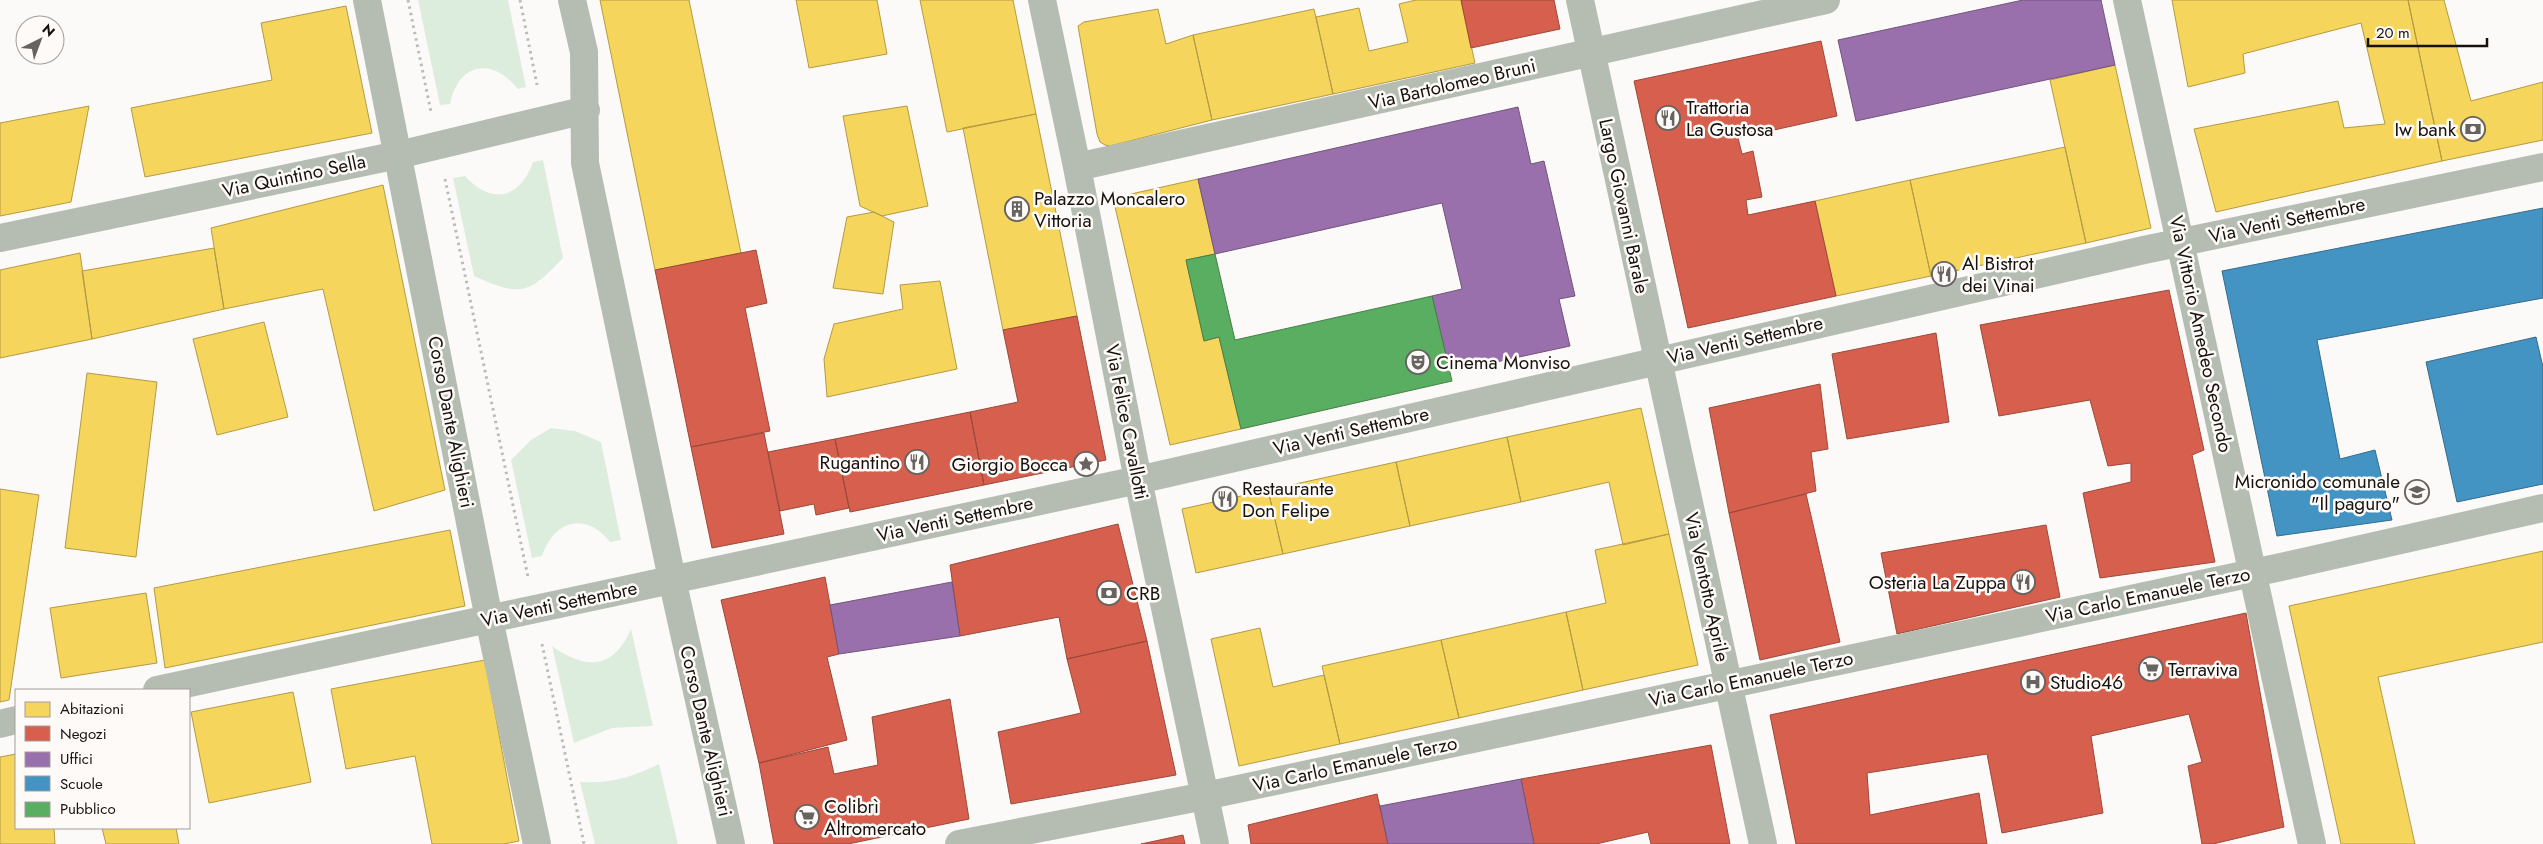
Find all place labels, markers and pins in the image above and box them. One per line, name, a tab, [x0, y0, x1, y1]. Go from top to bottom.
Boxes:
place label: Trattoria La Gustosa	[1686, 94, 1773, 143]
restaurant icon: Trattoria La Gustosa	[1655, 105, 1681, 131]
place label: Iw bank	[2394, 116, 2457, 143]
bank icon: Iw bank	[2460, 116, 2486, 142]
place label: Palazzo Moncalero Vittoria	[1034, 185, 1185, 234]
building icon: Palazzo Moncalero Vittoria	[1004, 196, 1030, 222]
place label: Al Bistrot dei Vinai	[1962, 250, 2035, 299]
restaurant icon: Al Bistrot dei Vinai	[1931, 261, 1957, 287]
theatre icon: Cinema Monviso	[1405, 349, 1431, 375]
place label: Cinema Monviso	[1436, 349, 1570, 376]
place label: Rugantino	[820, 449, 900, 476]
restaurant icon: Rugantino	[904, 449, 930, 475]
place label: Giorgio Bocca	[952, 451, 1068, 478]
place icon: Giorgio Bocca	[1073, 451, 1099, 477]
place label: Micronido comunale "Il paguro"	[2235, 468, 2400, 517]
place label: Restaurante Don Felipe	[1242, 475, 1334, 524]
school or university icon: Micronido comunale "Il paguro"	[2404, 479, 2430, 505]
restaurant icon: Restaurante Don Felipe	[1212, 486, 1238, 512]
place label: Osteria La Zuppa	[1869, 569, 2006, 596]
restaurant icon: Osteria La Zuppa	[2010, 569, 2036, 595]
bank icon: CRB	[1096, 580, 1122, 606]
place label: CRB	[1126, 580, 1160, 607]
supermarket icon: Terraviva	[2138, 656, 2164, 682]
place label: Terraviva	[2168, 656, 2238, 683]
hospital icon: Studio46	[2020, 669, 2046, 695]
place label: Studio46	[2050, 669, 2123, 696]
place label: Colibrì Altromercato	[824, 793, 926, 842]
supermarket icon: Colibrì Altromercato	[794, 804, 820, 830]

